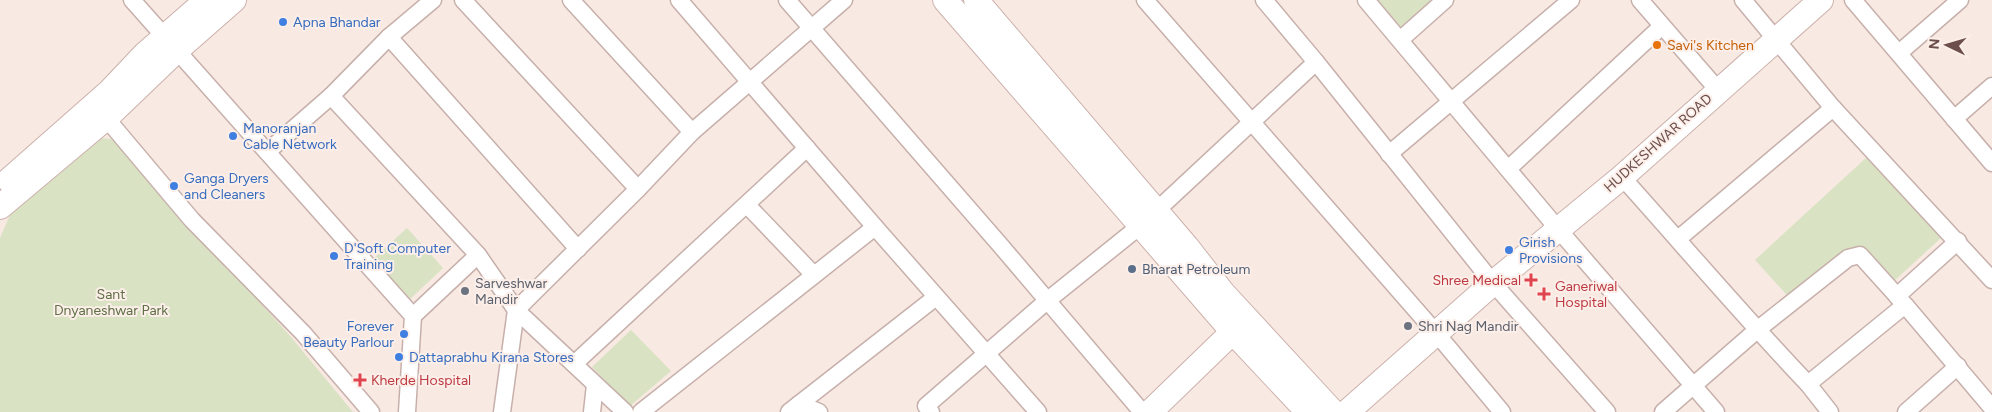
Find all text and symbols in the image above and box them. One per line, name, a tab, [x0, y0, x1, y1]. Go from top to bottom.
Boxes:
place label: Apna Bhandar	[293, 14, 381, 31]
marker: Apna Bhandar	[277, 16, 289, 28]
north arrow	[1922, 20, 1972, 70]
place label: Savi's Kitchen	[1667, 37, 1754, 54]
text: N	[1926, 38, 1943, 50]
marker: Savi's Kitchen	[1651, 39, 1663, 51]
street label: HUDKESHWAR ROAD	[1601, 90, 1715, 196]
place label: Manoranjan Cable Network	[243, 120, 337, 153]
marker: Manoranjan Cable Network	[227, 130, 239, 142]
place label: Ganga Dryers and Cleaners	[184, 170, 269, 203]
marker: Ganga Dryers and Cleaners	[168, 180, 180, 192]
place label: Girish Provisions	[1519, 234, 1582, 267]
place label: D'Soft Computer Training	[344, 240, 451, 273]
marker: Girish Provisions	[1503, 244, 1515, 256]
marker: D'Soft Computer Training	[328, 250, 340, 262]
place label: Bharat Petroleum	[1142, 261, 1250, 278]
marker: Bharat Petroleum	[1126, 263, 1138, 275]
place label: Shree Medical	[1432, 272, 1521, 289]
marker: Shree Medical	[1525, 274, 1537, 286]
place label: Sarveshwar Mandir	[475, 275, 547, 308]
place label: Ganeriwal Hospital	[1555, 278, 1617, 311]
marker: Sarveshwar Mandir	[459, 285, 471, 297]
park label: Sant Dnyaneshwar Park	[54, 286, 168, 319]
marker: Ganeriwal Hospital	[1537, 287, 1551, 301]
place label: Forever Beauty Parlour	[303, 318, 394, 351]
place label: Shri Nag Mandir	[1418, 318, 1519, 335]
marker: Shri Nag Mandir	[1402, 320, 1414, 332]
marker: Forever Beauty Parlour	[398, 328, 410, 340]
place label: Dattaprabhu Kirana Stores	[409, 349, 574, 366]
marker: Dattaprabhu Kirana Stores	[393, 351, 405, 363]
place label: Kherde Hospital	[371, 372, 471, 389]
marker: Kherde Hospital	[353, 373, 367, 387]

